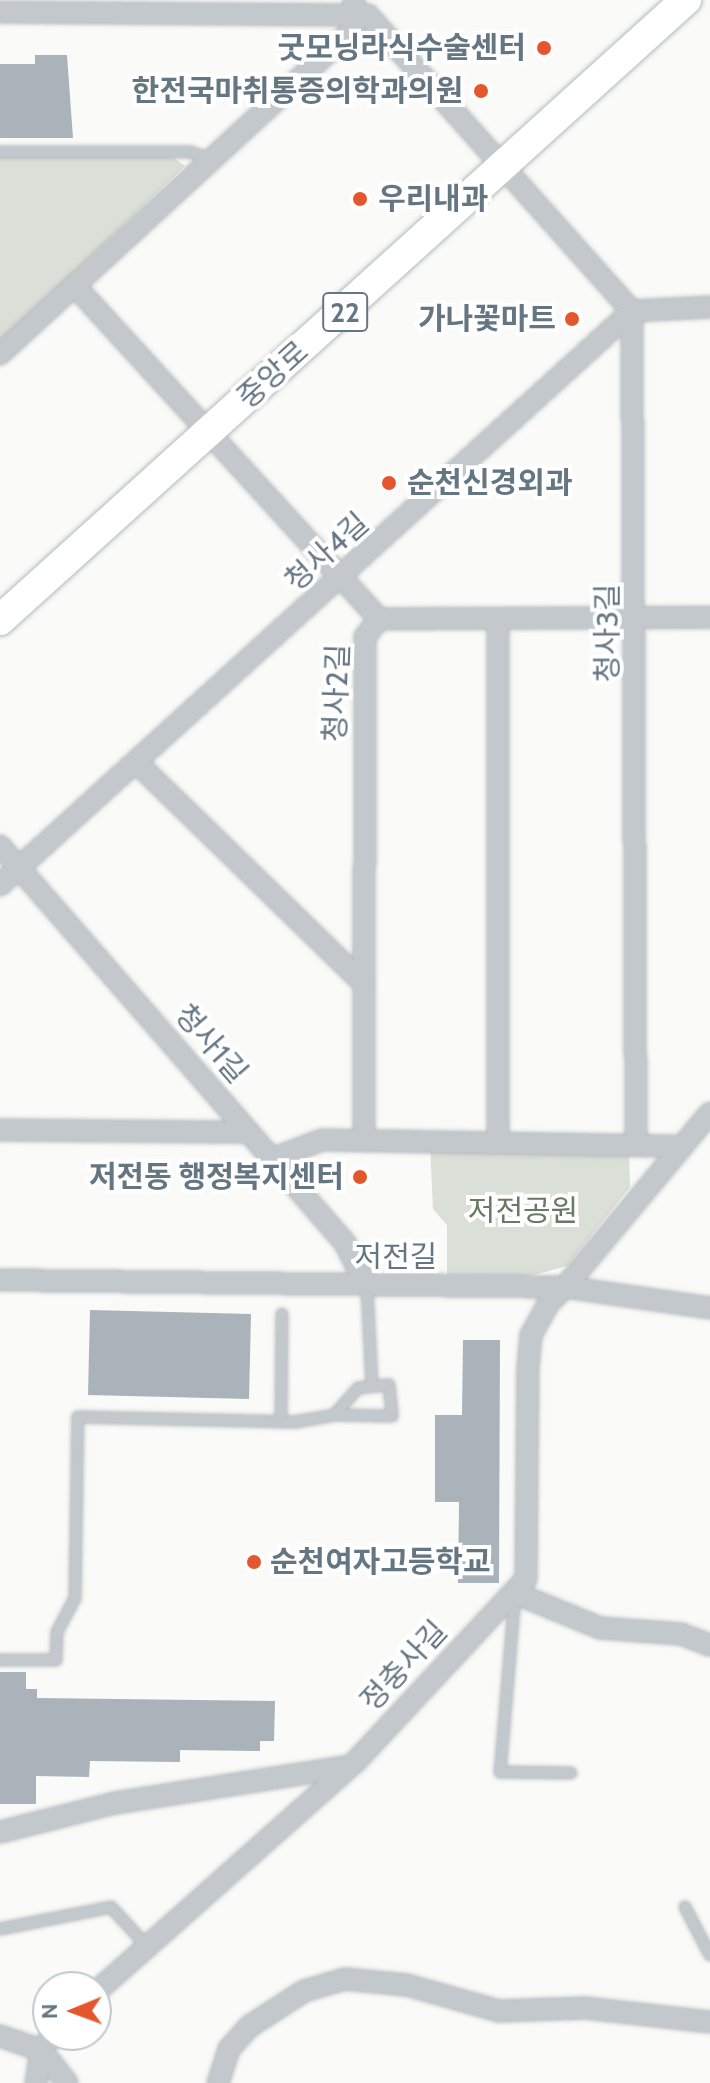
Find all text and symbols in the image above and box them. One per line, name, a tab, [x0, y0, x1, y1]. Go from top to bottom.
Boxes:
place label: 굿모닝라식수술센터	[278, 30, 526, 66]
marker: 굿모닝라식수술센터	[533, 37, 555, 59]
place label: 한전국마취통증의학과의원	[132, 73, 463, 109]
marker: 한전국마취통증의학과의원	[470, 80, 492, 102]
place label: 우리내과	[378, 181, 488, 217]
marker: 우리내과	[349, 188, 371, 210]
road number: 22	[321, 288, 369, 336]
place label: 가나꽃마트	[418, 301, 556, 337]
marker: 가나꽃마트	[563, 310, 581, 328]
street label: 중앙로	[230, 334, 316, 416]
place label: 순천신경외과	[407, 465, 573, 501]
marker: 순천신경외과	[378, 472, 400, 494]
street label: 청사4길	[278, 505, 376, 599]
street label: 청사3길	[590, 583, 626, 683]
street label: 청사2길	[317, 643, 357, 743]
street label: 청사1길	[167, 997, 255, 1091]
place label: 저전동 행정복지센터	[89, 1159, 344, 1195]
marker: 저전동 행정복지센터	[351, 1168, 369, 1186]
park label: 저전공원	[468, 1193, 578, 1229]
street label: 저전길	[355, 1239, 437, 1275]
place label: 순천여자고등학교	[270, 1544, 491, 1580]
marker: 순천여자고등학교	[245, 1553, 263, 1571]
street label: 정충사길	[353, 1613, 455, 1719]
north arrow	[32, 1971, 112, 2051]
text: N	[36, 2003, 63, 2019]

